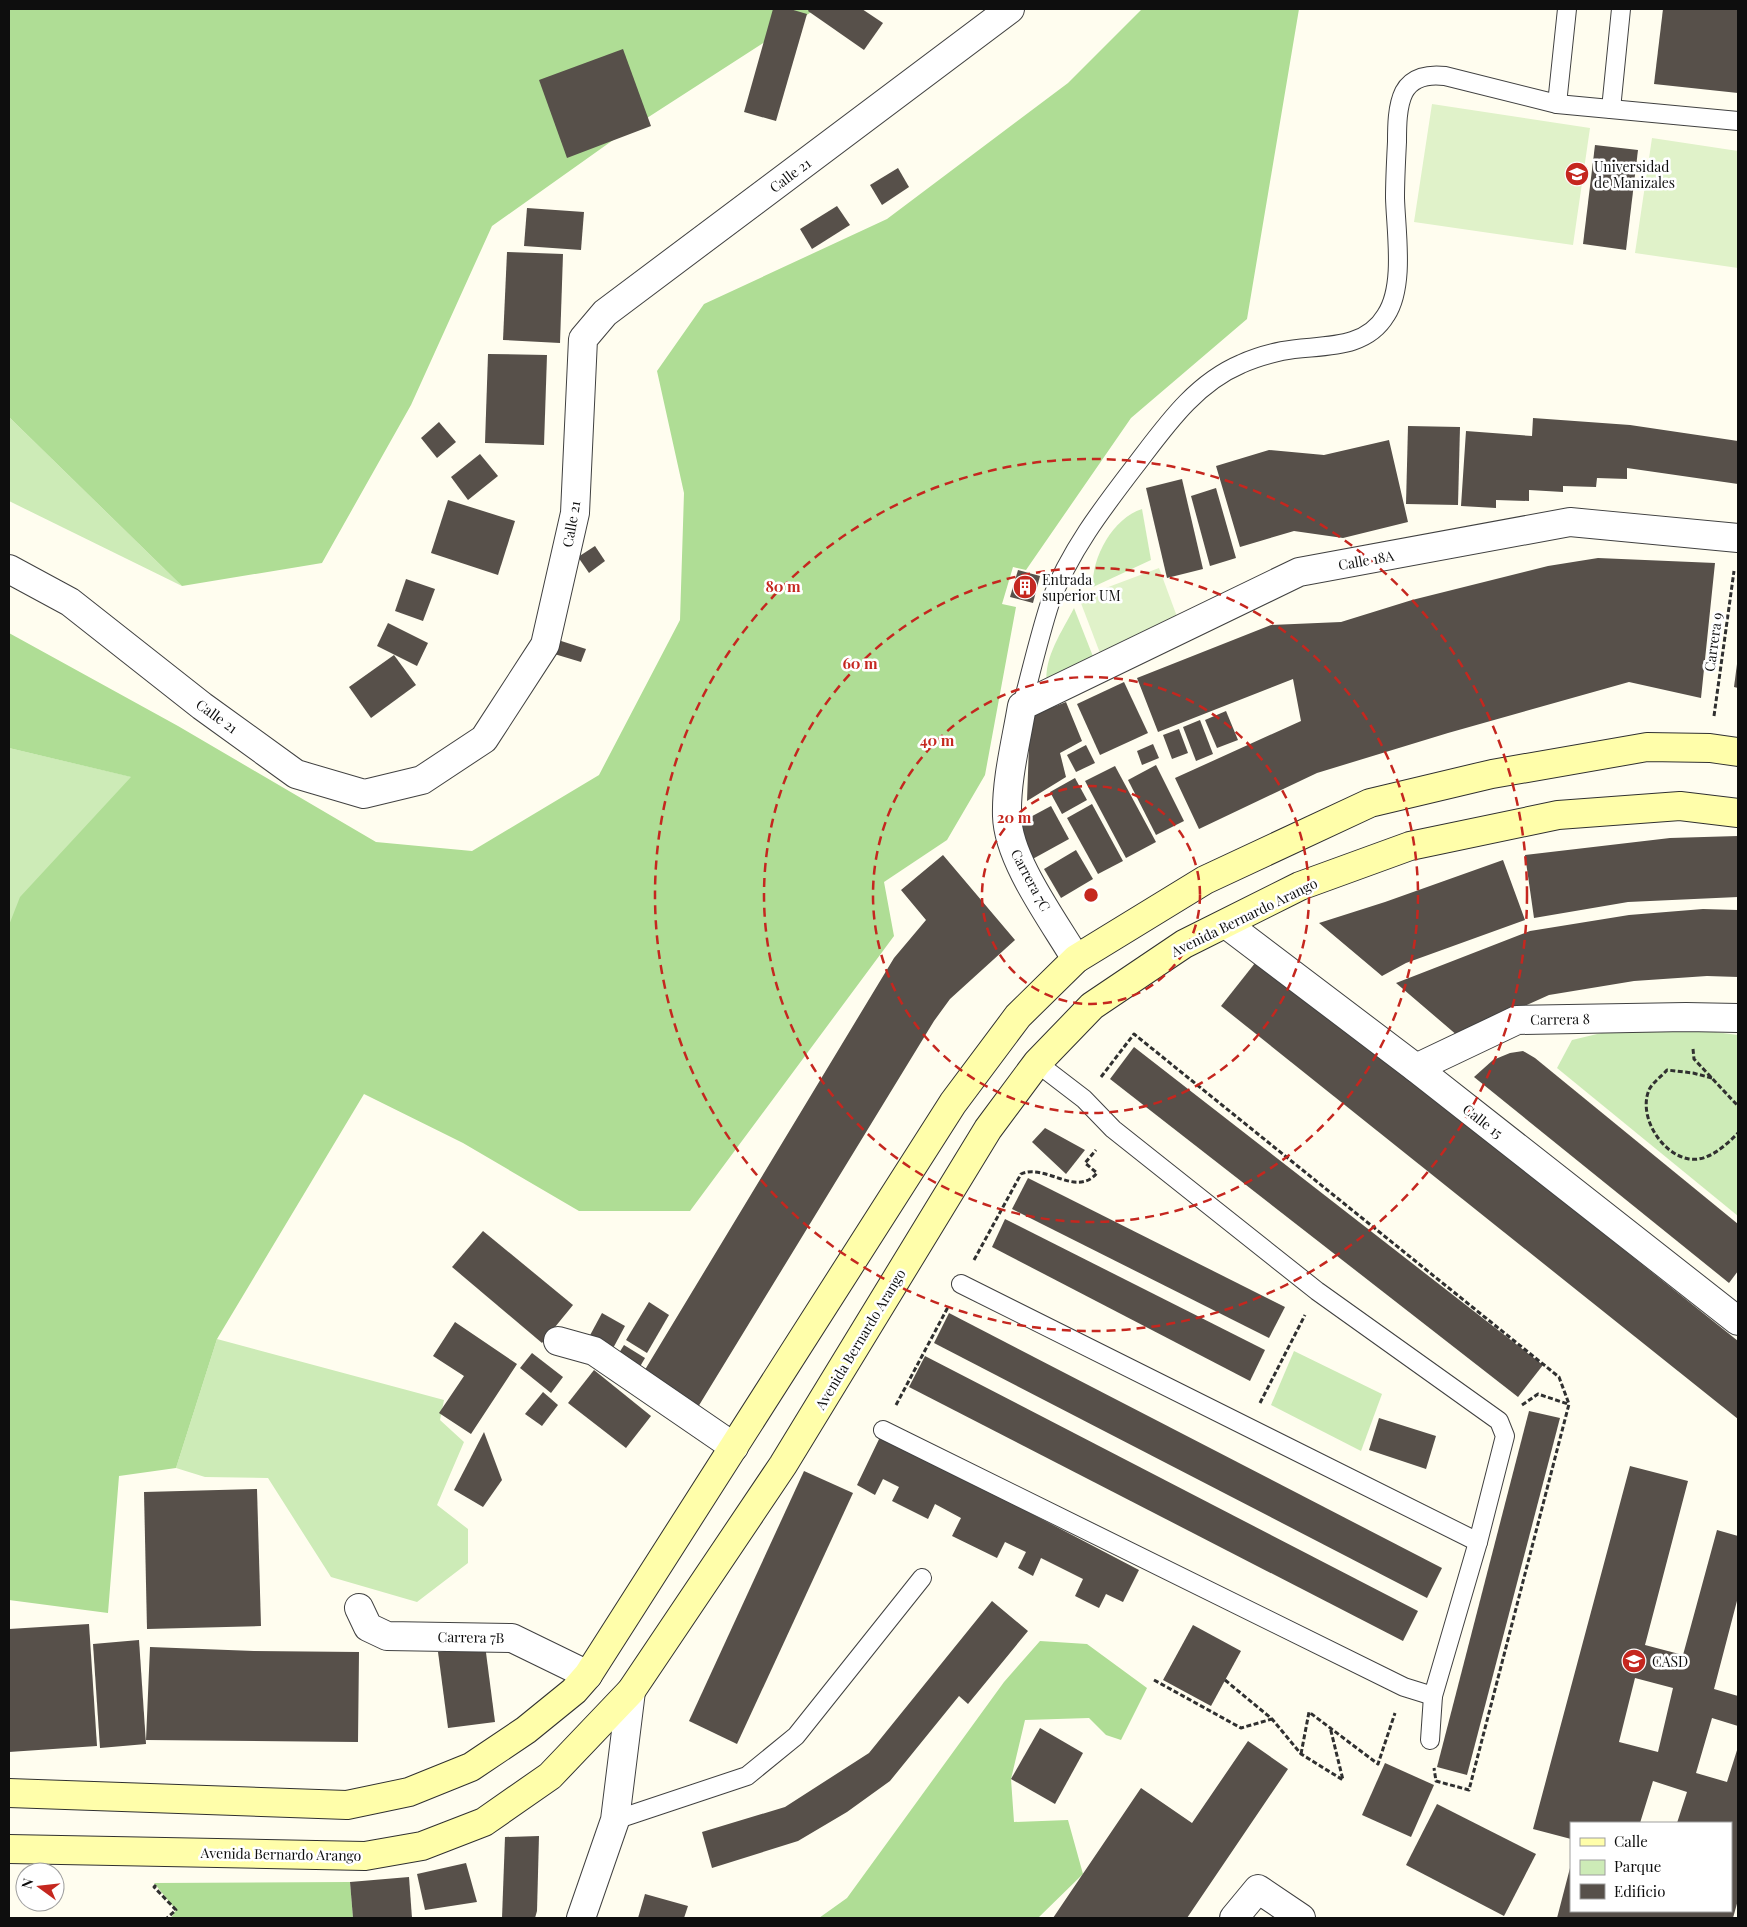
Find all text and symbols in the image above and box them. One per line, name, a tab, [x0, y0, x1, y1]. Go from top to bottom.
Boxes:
street label: Calle 21	[766, 153, 814, 197]
place label: Universidad de Manizales	[1594, 157, 1675, 192]
school or university icon: Universidad de Manizales	[1564, 161, 1590, 187]
street label: Calle 21	[558, 499, 584, 549]
street label: Calle 18A	[1337, 546, 1396, 574]
place label: Entrada superior UM	[1042, 570, 1121, 605]
building icon: Entrada superior UM	[1012, 574, 1038, 600]
text: 80 m	[765, 576, 801, 596]
street label: Carrera 9	[1699, 611, 1727, 673]
text: 60 m	[842, 653, 878, 673]
street label: Calle 21	[192, 695, 242, 737]
text: 40 m	[920, 730, 955, 750]
text: 20 m	[997, 807, 1032, 827]
street label: Carrera 7C	[1007, 846, 1055, 914]
street label: Avenida Bernardo Arango	[1167, 873, 1321, 961]
centre of rings	[1082, 886, 1100, 904]
street label: Carrera 8	[1530, 1009, 1590, 1029]
street label: Calle 15	[1459, 1099, 1507, 1143]
street label: Avenida Bernardo Arango	[810, 1265, 910, 1414]
street label: Carrera 7B	[437, 1627, 505, 1647]
school or university icon: CASD	[1621, 1648, 1647, 1674]
place label: CASD	[1652, 1652, 1688, 1671]
legend	[1570, 1822, 1732, 1912]
text: Calle	[1614, 1831, 1648, 1851]
street label: Avenida Bernardo Arango	[199, 1843, 362, 1865]
text: Parque	[1614, 1856, 1661, 1876]
north arrow	[15, 1862, 65, 1912]
text: N	[16, 1876, 37, 1891]
text: Edificio	[1614, 1881, 1665, 1901]

